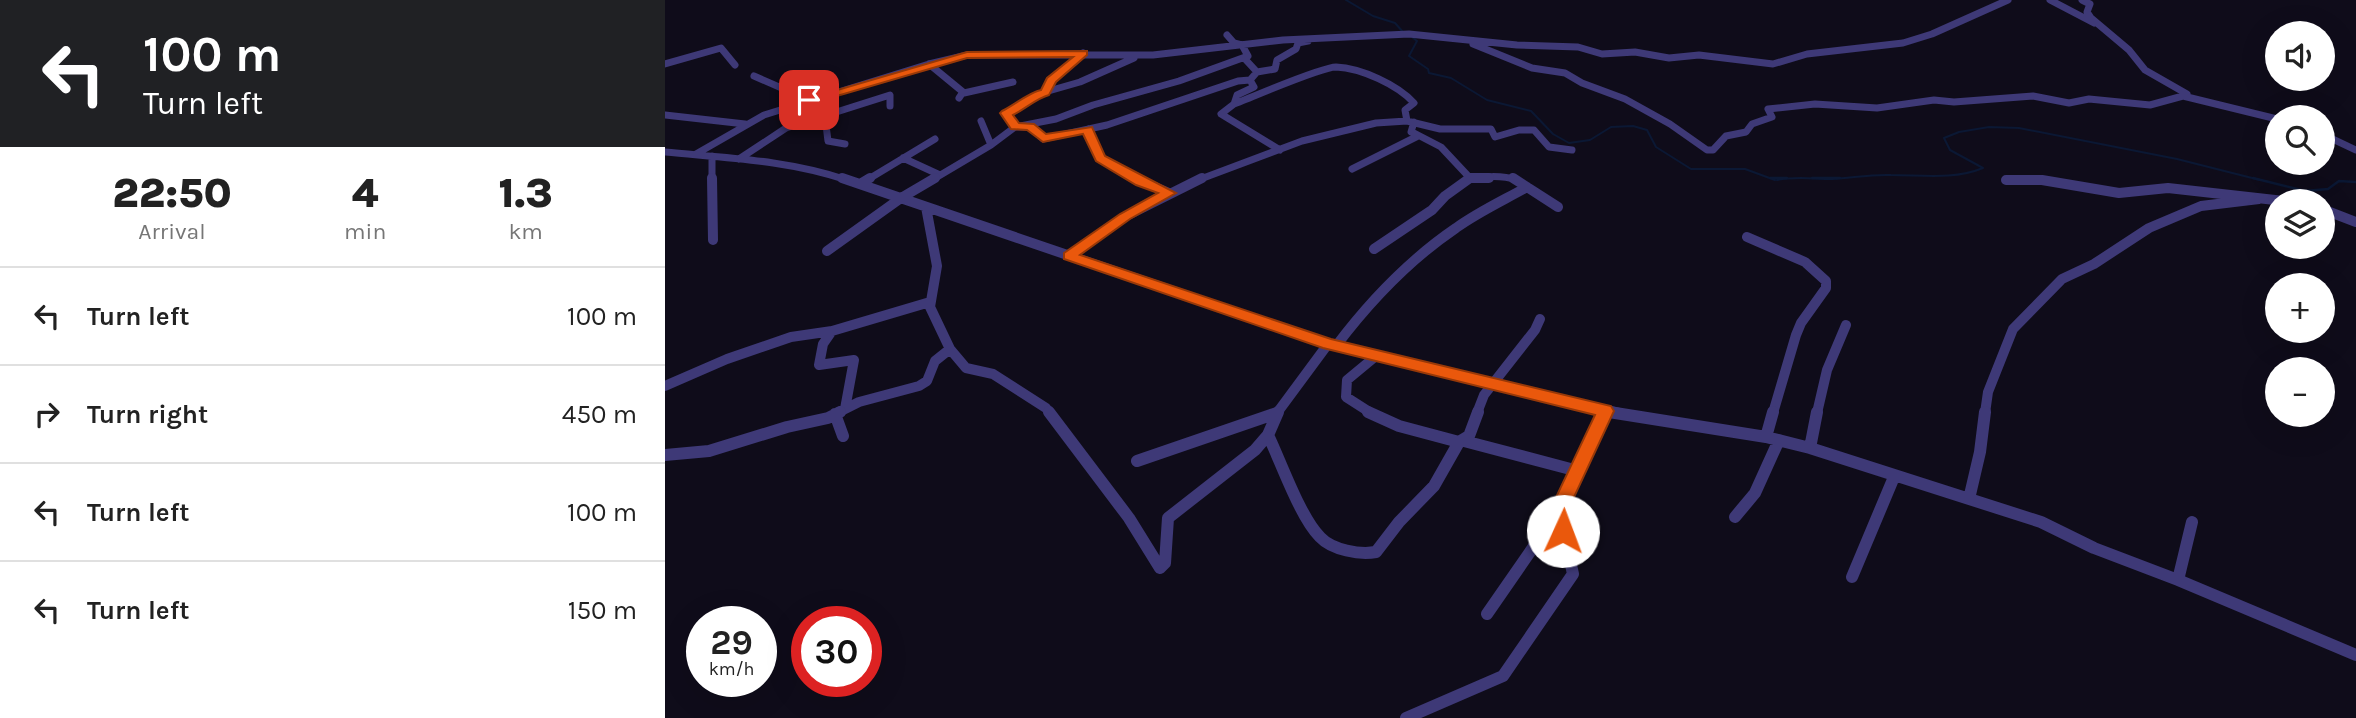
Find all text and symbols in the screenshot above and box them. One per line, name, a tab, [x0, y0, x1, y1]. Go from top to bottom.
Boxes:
map controls	[2265, 21, 2335, 427]
button: sound	[2265, 21, 2335, 91]
text: 100 m	[143, 26, 281, 83]
icon: left	[28, 28, 119, 119]
pin	[779, 70, 839, 130]
icon: arrive	[790, 81, 828, 119]
text: Turn left	[143, 85, 263, 122]
button: search	[2265, 105, 2335, 175]
text: 22:50	[112, 168, 232, 218]
text: 4	[352, 168, 378, 218]
text: 1.3	[498, 168, 553, 218]
button: layers	[2265, 189, 2335, 259]
text: Arrival	[138, 218, 206, 245]
text: min	[344, 218, 386, 245]
text: km	[508, 218, 543, 245]
button: +	[2265, 273, 2335, 343]
icon: left	[28, 297, 66, 335]
text: Turn left	[87, 301, 189, 332]
text: 100 m	[567, 301, 637, 332]
button: −	[2265, 357, 2335, 427]
icon: right	[28, 395, 66, 433]
text: Turn right	[87, 399, 208, 430]
text: 450 m	[562, 399, 637, 430]
icon: left	[28, 493, 66, 531]
position arrow	[1526, 494, 1600, 568]
text: Turn left	[87, 497, 189, 528]
text: 100 m	[567, 497, 637, 528]
icon: left	[28, 591, 66, 629]
text: Turn left	[87, 595, 189, 626]
text: 150 m	[568, 595, 637, 626]
speed limit sign: 30	[791, 606, 882, 697]
text: 29	[710, 622, 753, 663]
text: km/h	[709, 658, 754, 680]

